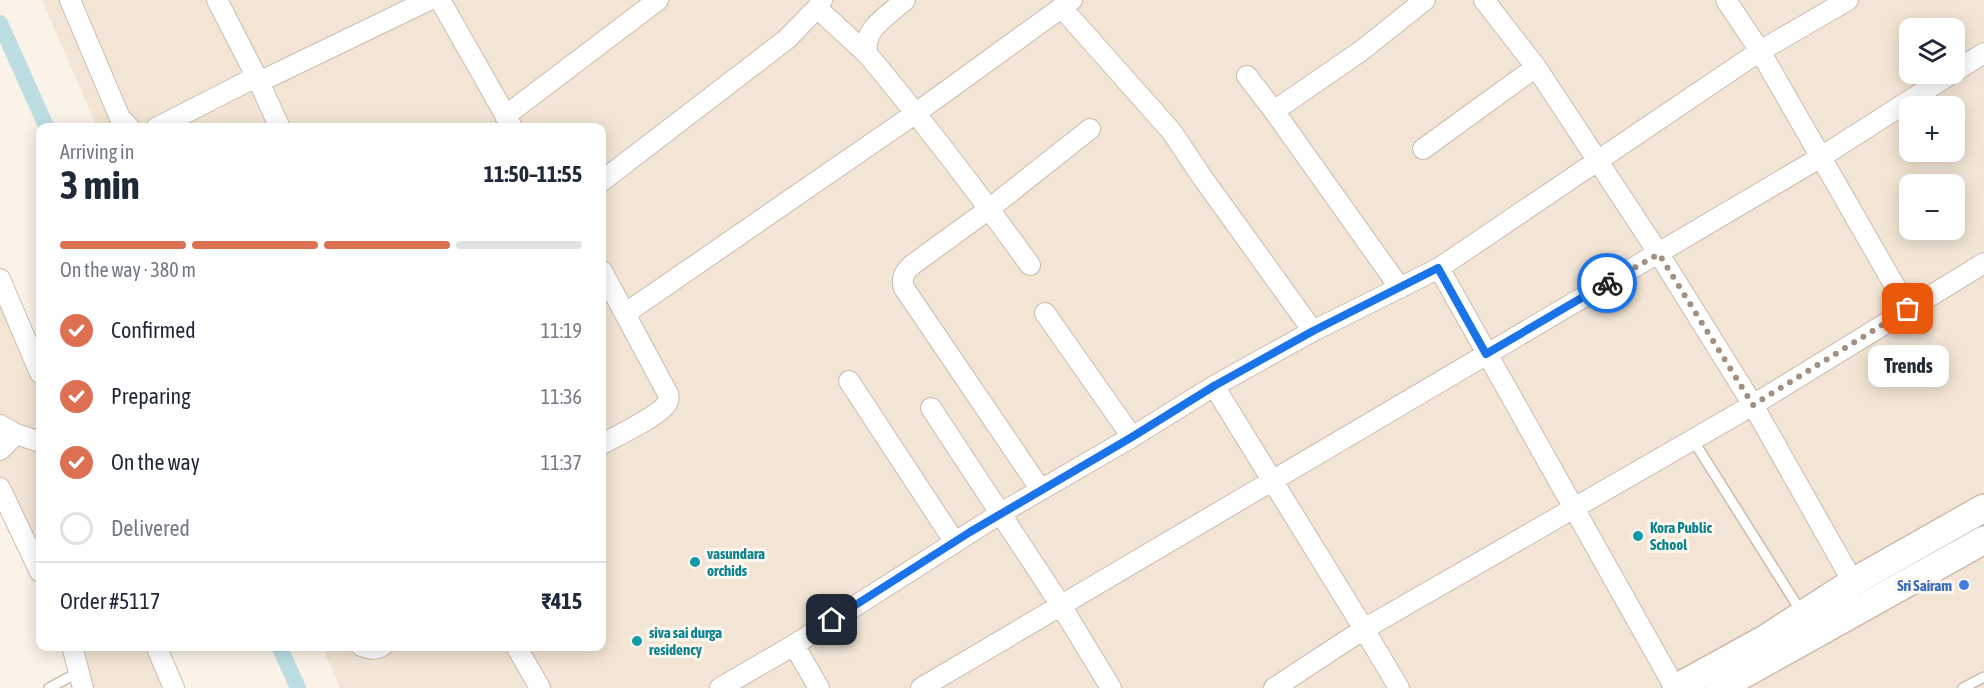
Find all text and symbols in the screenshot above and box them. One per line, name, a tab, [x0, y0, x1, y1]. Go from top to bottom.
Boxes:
map controls	[1899, 18, 1965, 240]
button: layers	[1899, 18, 1965, 84]
button: +	[1899, 96, 1965, 162]
text: Arriving in	[60, 140, 134, 163]
text: 11:50–11:55	[484, 161, 582, 187]
text: 3 min	[60, 163, 140, 207]
button: −	[1899, 174, 1965, 240]
courier	[1577, 253, 1637, 313]
text: On the way · 380 m	[60, 258, 196, 281]
icon: bike	[1591, 267, 1624, 300]
pin	[1882, 283, 1933, 334]
icon: bag	[1891, 292, 1924, 325]
icon: check	[60, 314, 93, 347]
text: Confirmed	[111, 317, 196, 343]
text: 11:19	[541, 319, 582, 342]
callout: Trends	[1868, 345, 1948, 387]
text: Trends	[1884, 354, 1933, 377]
icon: check	[60, 380, 93, 413]
text: Preparing	[111, 383, 191, 409]
text: 11:36	[541, 385, 582, 408]
icon: check	[60, 446, 93, 479]
text: On the way	[111, 449, 200, 475]
text: 11:37	[541, 451, 582, 474]
text: Delivered	[111, 515, 190, 541]
place label: Kora Public School	[1650, 519, 1712, 553]
marker: Kora Public School	[1631, 529, 1645, 543]
place label: vasundara orchids	[707, 545, 765, 579]
marker: vasundara orchids	[688, 555, 702, 569]
place label: Sri Sairam	[1897, 577, 1952, 594]
marker: Sri Sairam	[1957, 578, 1971, 592]
text: Order #5117	[60, 588, 160, 614]
text: ₹415	[542, 588, 582, 614]
pin	[806, 594, 857, 645]
icon: home	[815, 603, 848, 636]
place label: siva sai durga residency	[649, 624, 722, 658]
marker: siva sai durga residency	[630, 634, 644, 648]

